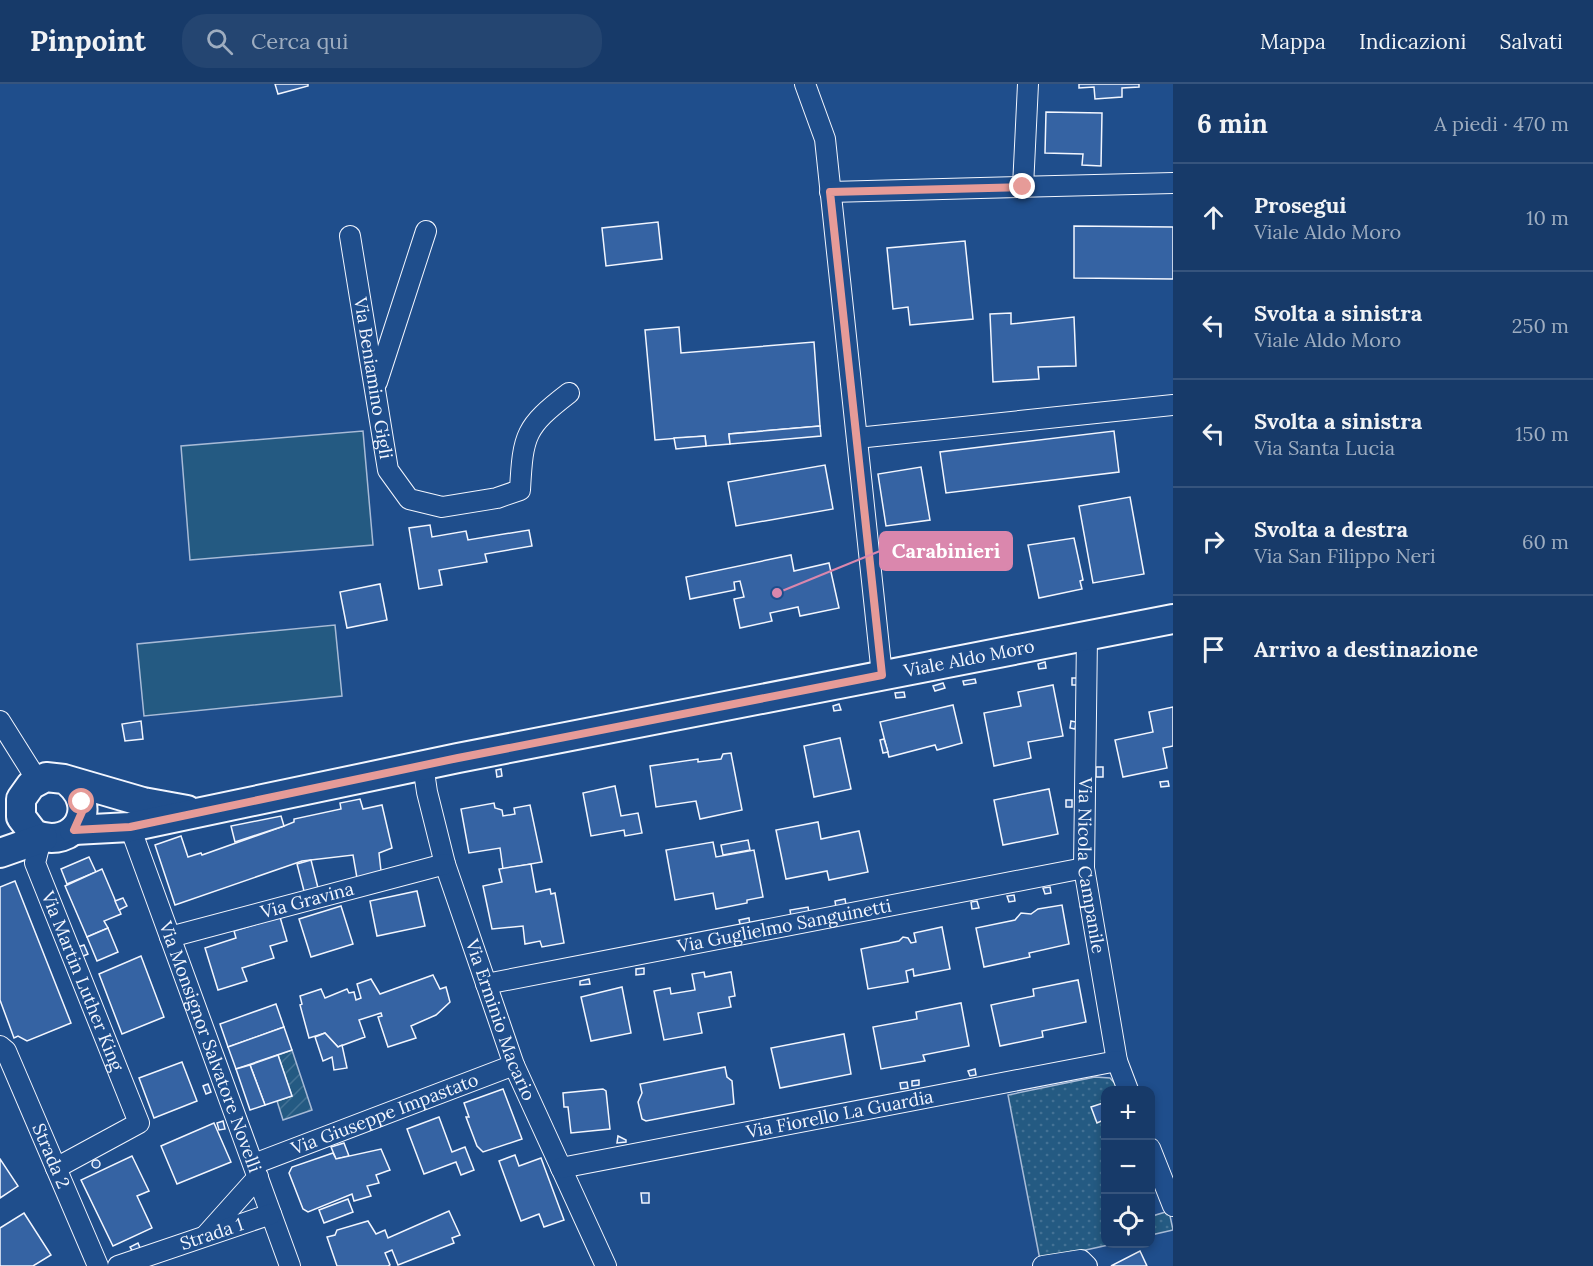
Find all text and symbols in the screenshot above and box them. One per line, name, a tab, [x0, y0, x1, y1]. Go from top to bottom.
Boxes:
search box	[182, 14, 602, 68]
text: Pinpoint	[30, 23, 146, 59]
icon: search	[203, 25, 236, 58]
text: Cerca qui	[251, 27, 348, 55]
text: Mappa	[1260, 28, 1326, 55]
text: Indicazioni	[1359, 28, 1467, 55]
text: Salvati	[1500, 28, 1563, 55]
text: 6 min	[1197, 107, 1268, 140]
text: A piedi · 470 m	[1434, 111, 1569, 136]
route end	[1009, 173, 1035, 199]
text: Prosegui	[1254, 191, 1346, 219]
icon: ahead	[1197, 201, 1230, 234]
text: 10 m	[1526, 205, 1569, 230]
text: Viale Aldo Moro	[1254, 219, 1401, 244]
street label: Via Beniamino Gigli	[349, 295, 398, 461]
text: Svolta a sinistra	[1254, 299, 1422, 327]
icon: left	[1197, 309, 1230, 342]
text: 250 m	[1512, 313, 1569, 338]
text: Viale Aldo Moro	[1254, 327, 1401, 352]
text: Svolta a sinistra	[1254, 407, 1422, 435]
icon: left	[1197, 417, 1230, 450]
text: 150 m	[1515, 421, 1569, 446]
text: Via Santa Lucia	[1254, 435, 1395, 460]
text: Svolta a destra	[1254, 515, 1408, 543]
icon: right	[1197, 525, 1230, 558]
text: 60 m	[1522, 529, 1569, 554]
callout: Carabinieri	[880, 532, 1012, 570]
text: Carabinieri	[892, 538, 1001, 563]
text: Via San Filippo Neri	[1254, 543, 1436, 568]
icon: arrive	[1197, 633, 1230, 666]
street label: Viale Aldo Moro	[901, 634, 1036, 682]
text: Arrivo a destinazione	[1254, 635, 1478, 663]
street label: Via Nicola Campanile	[1073, 776, 1110, 955]
route start	[68, 788, 94, 814]
street label: Via Gravina	[257, 877, 356, 924]
street label: Via Martin Luther King	[36, 887, 129, 1075]
street label: Via Guglielmo Sanguinetti	[674, 894, 893, 958]
street label: Via Monsignor Salvatore Novelli	[154, 917, 267, 1175]
street label: Via Erminio Macario	[460, 935, 541, 1104]
street label: Via Giuseppe Impastato	[287, 1068, 481, 1160]
street label: Via Fiorello La Guardia	[743, 1085, 935, 1143]
map controls	[1101, 1086, 1155, 1248]
button: +	[1101, 1086, 1155, 1140]
street label: Strada 2	[27, 1120, 75, 1192]
button: −	[1101, 1140, 1155, 1194]
button: locate	[1101, 1194, 1155, 1248]
street label: Strada 1	[177, 1212, 246, 1255]

